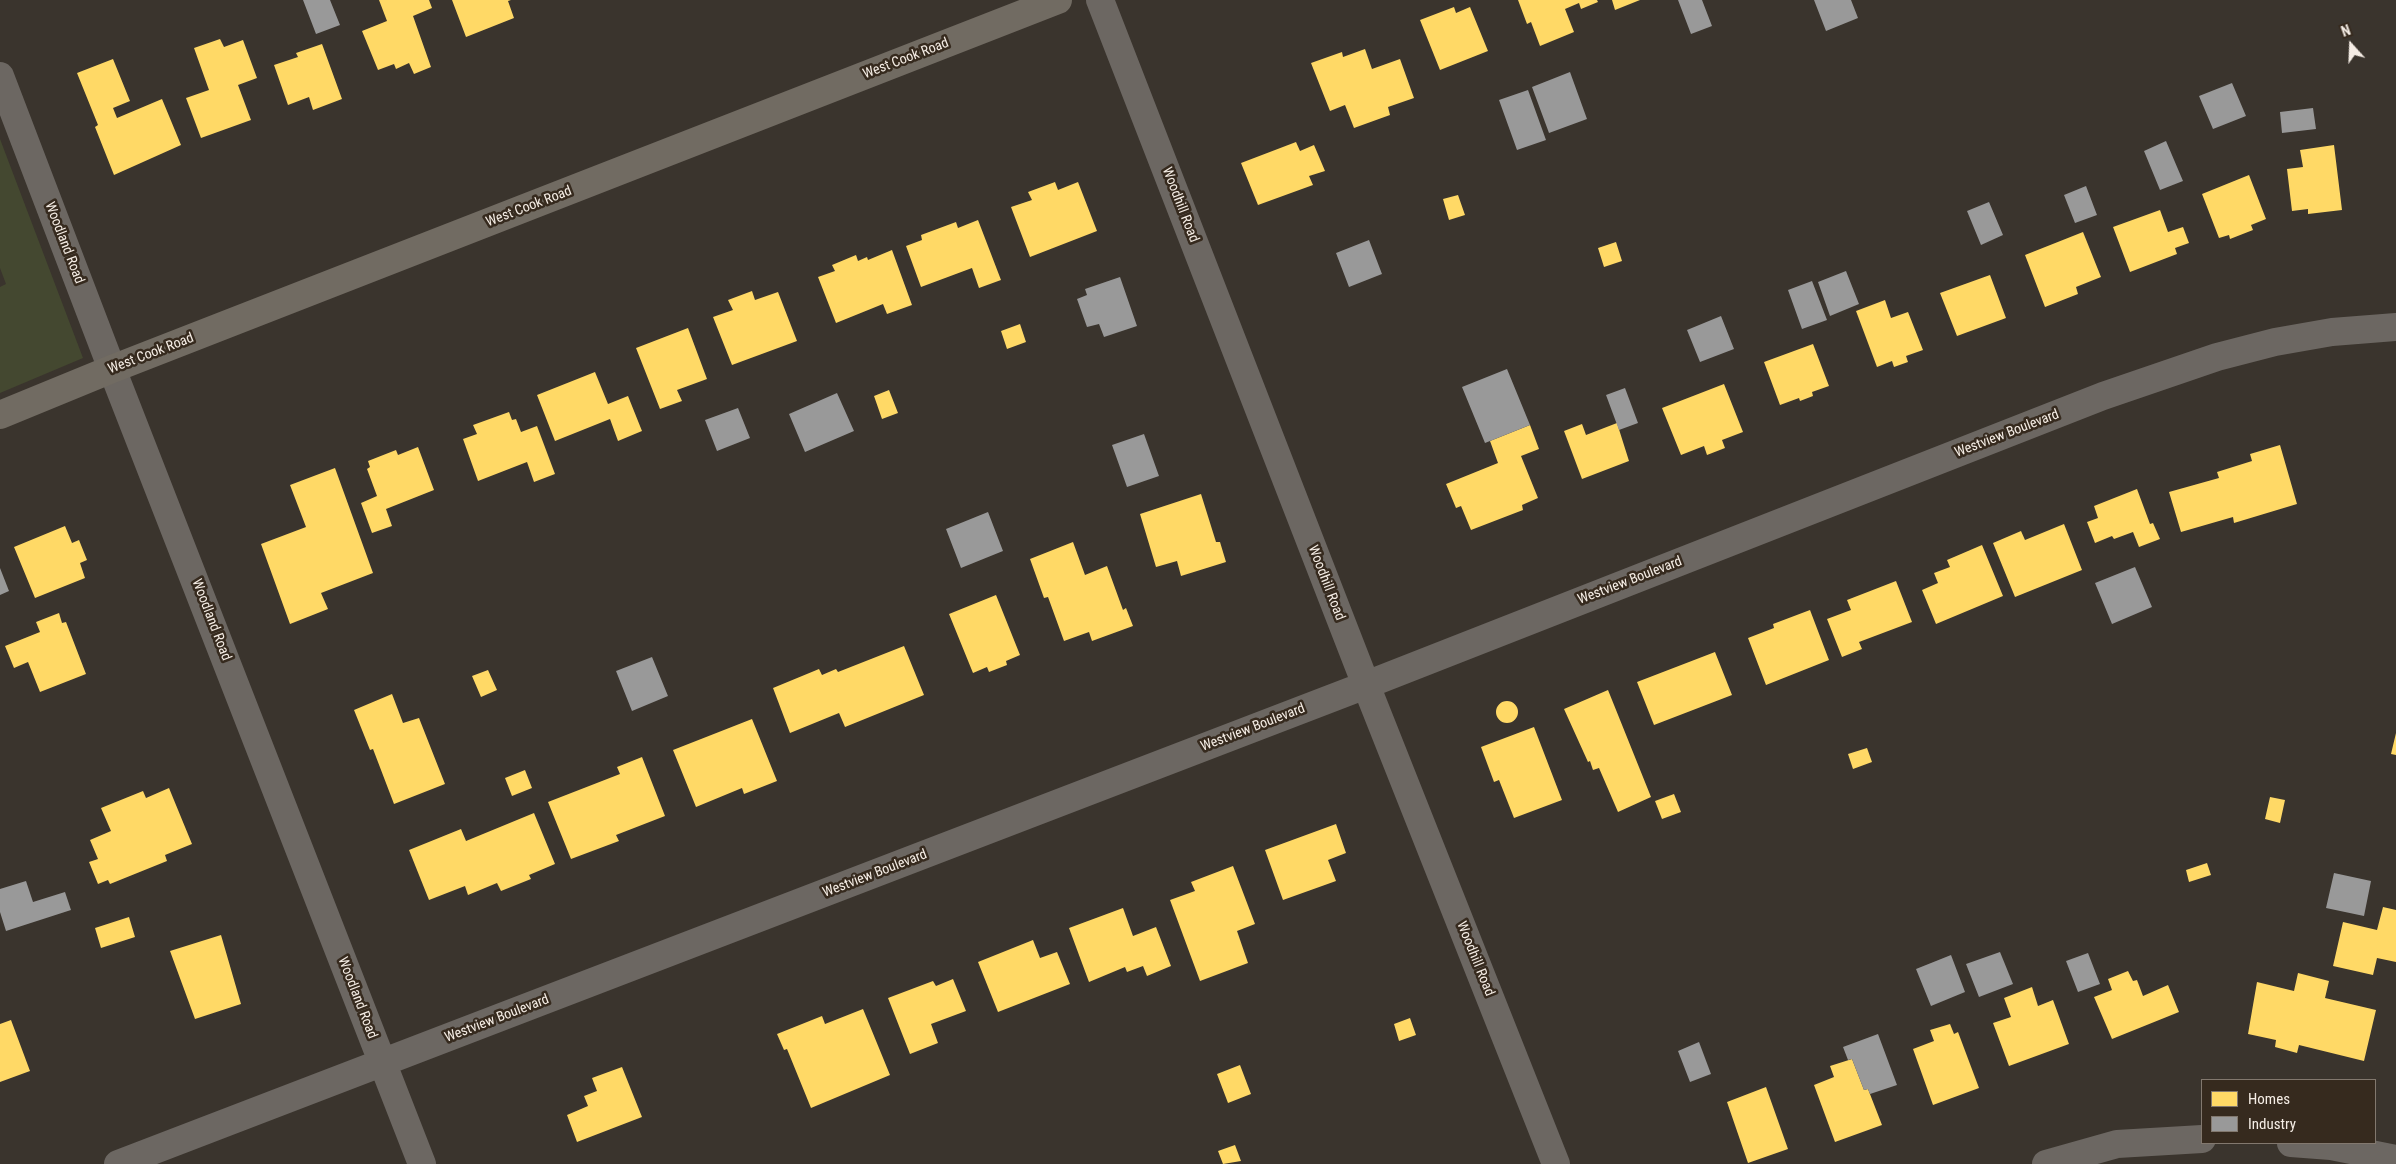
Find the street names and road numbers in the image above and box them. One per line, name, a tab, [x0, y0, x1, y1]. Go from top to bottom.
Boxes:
street label: West Cook Road	[861, 35, 951, 83]
street label: Woodhill Road	[1158, 165, 1202, 245]
street label: West Cook Road	[484, 183, 574, 231]
street label: Woodland Road	[41, 200, 87, 286]
street label: West Cook Road	[106, 330, 196, 378]
street label: Westview Boulevard	[1952, 406, 2062, 462]
street label: Woodhill Road	[1304, 543, 1348, 623]
street label: Westview Boulevard	[1575, 553, 1685, 609]
street label: Woodland Road	[188, 577, 234, 663]
street label: Westview Boulevard	[1198, 700, 1308, 756]
street label: Westview Boulevard	[820, 846, 930, 902]
street label: Woodhill Road	[1452, 919, 1498, 999]
street label: Woodland Road	[334, 955, 380, 1041]
street label: Westview Boulevard	[442, 991, 552, 1047]

